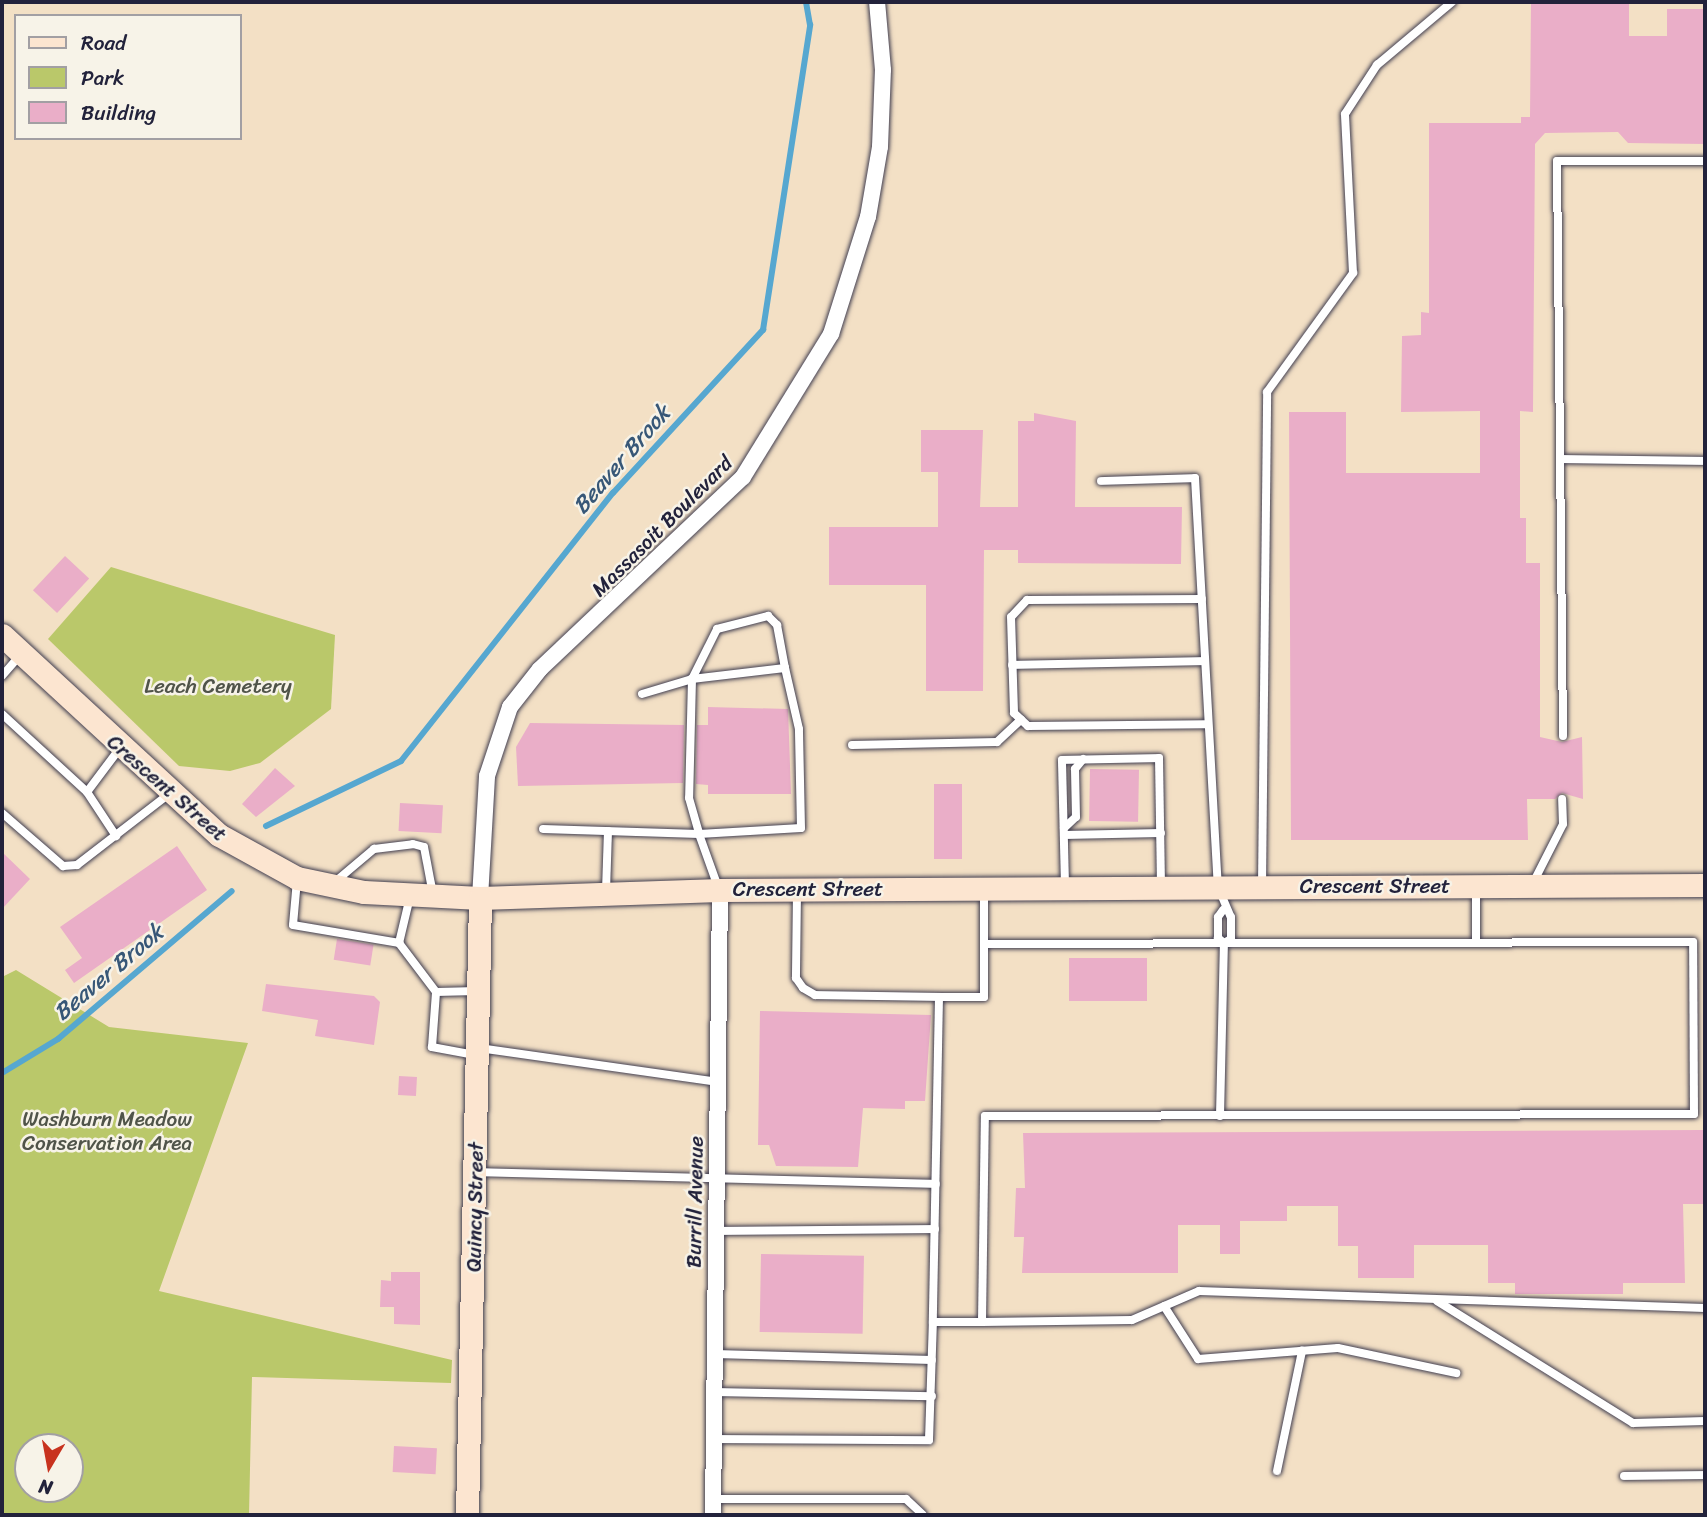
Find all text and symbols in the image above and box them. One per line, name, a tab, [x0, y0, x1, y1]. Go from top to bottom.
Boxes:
legend	[14, 14, 242, 140]
text: Road	[81, 24, 126, 62]
text: Park	[81, 59, 124, 97]
text: Building	[81, 94, 156, 132]
water label: Beaver Brook	[567, 400, 677, 520]
street label: Massasoit Boulevard	[587, 451, 737, 601]
park label: Leach Cemetery	[144, 673, 292, 699]
street label: Crescent Street	[102, 729, 232, 847]
street label: Crescent Street	[1300, 873, 1450, 899]
street label: Crescent Street	[733, 876, 883, 902]
water label: Beaver Brook	[49, 919, 169, 1027]
park label: Washburn Meadow Conservation Area	[22, 1106, 192, 1156]
street label: Burrill Avenue	[681, 1136, 709, 1268]
street label: Quincy Street	[461, 1142, 489, 1272]
north arrow	[14, 1433, 84, 1503]
text: N	[36, 1470, 55, 1505]

